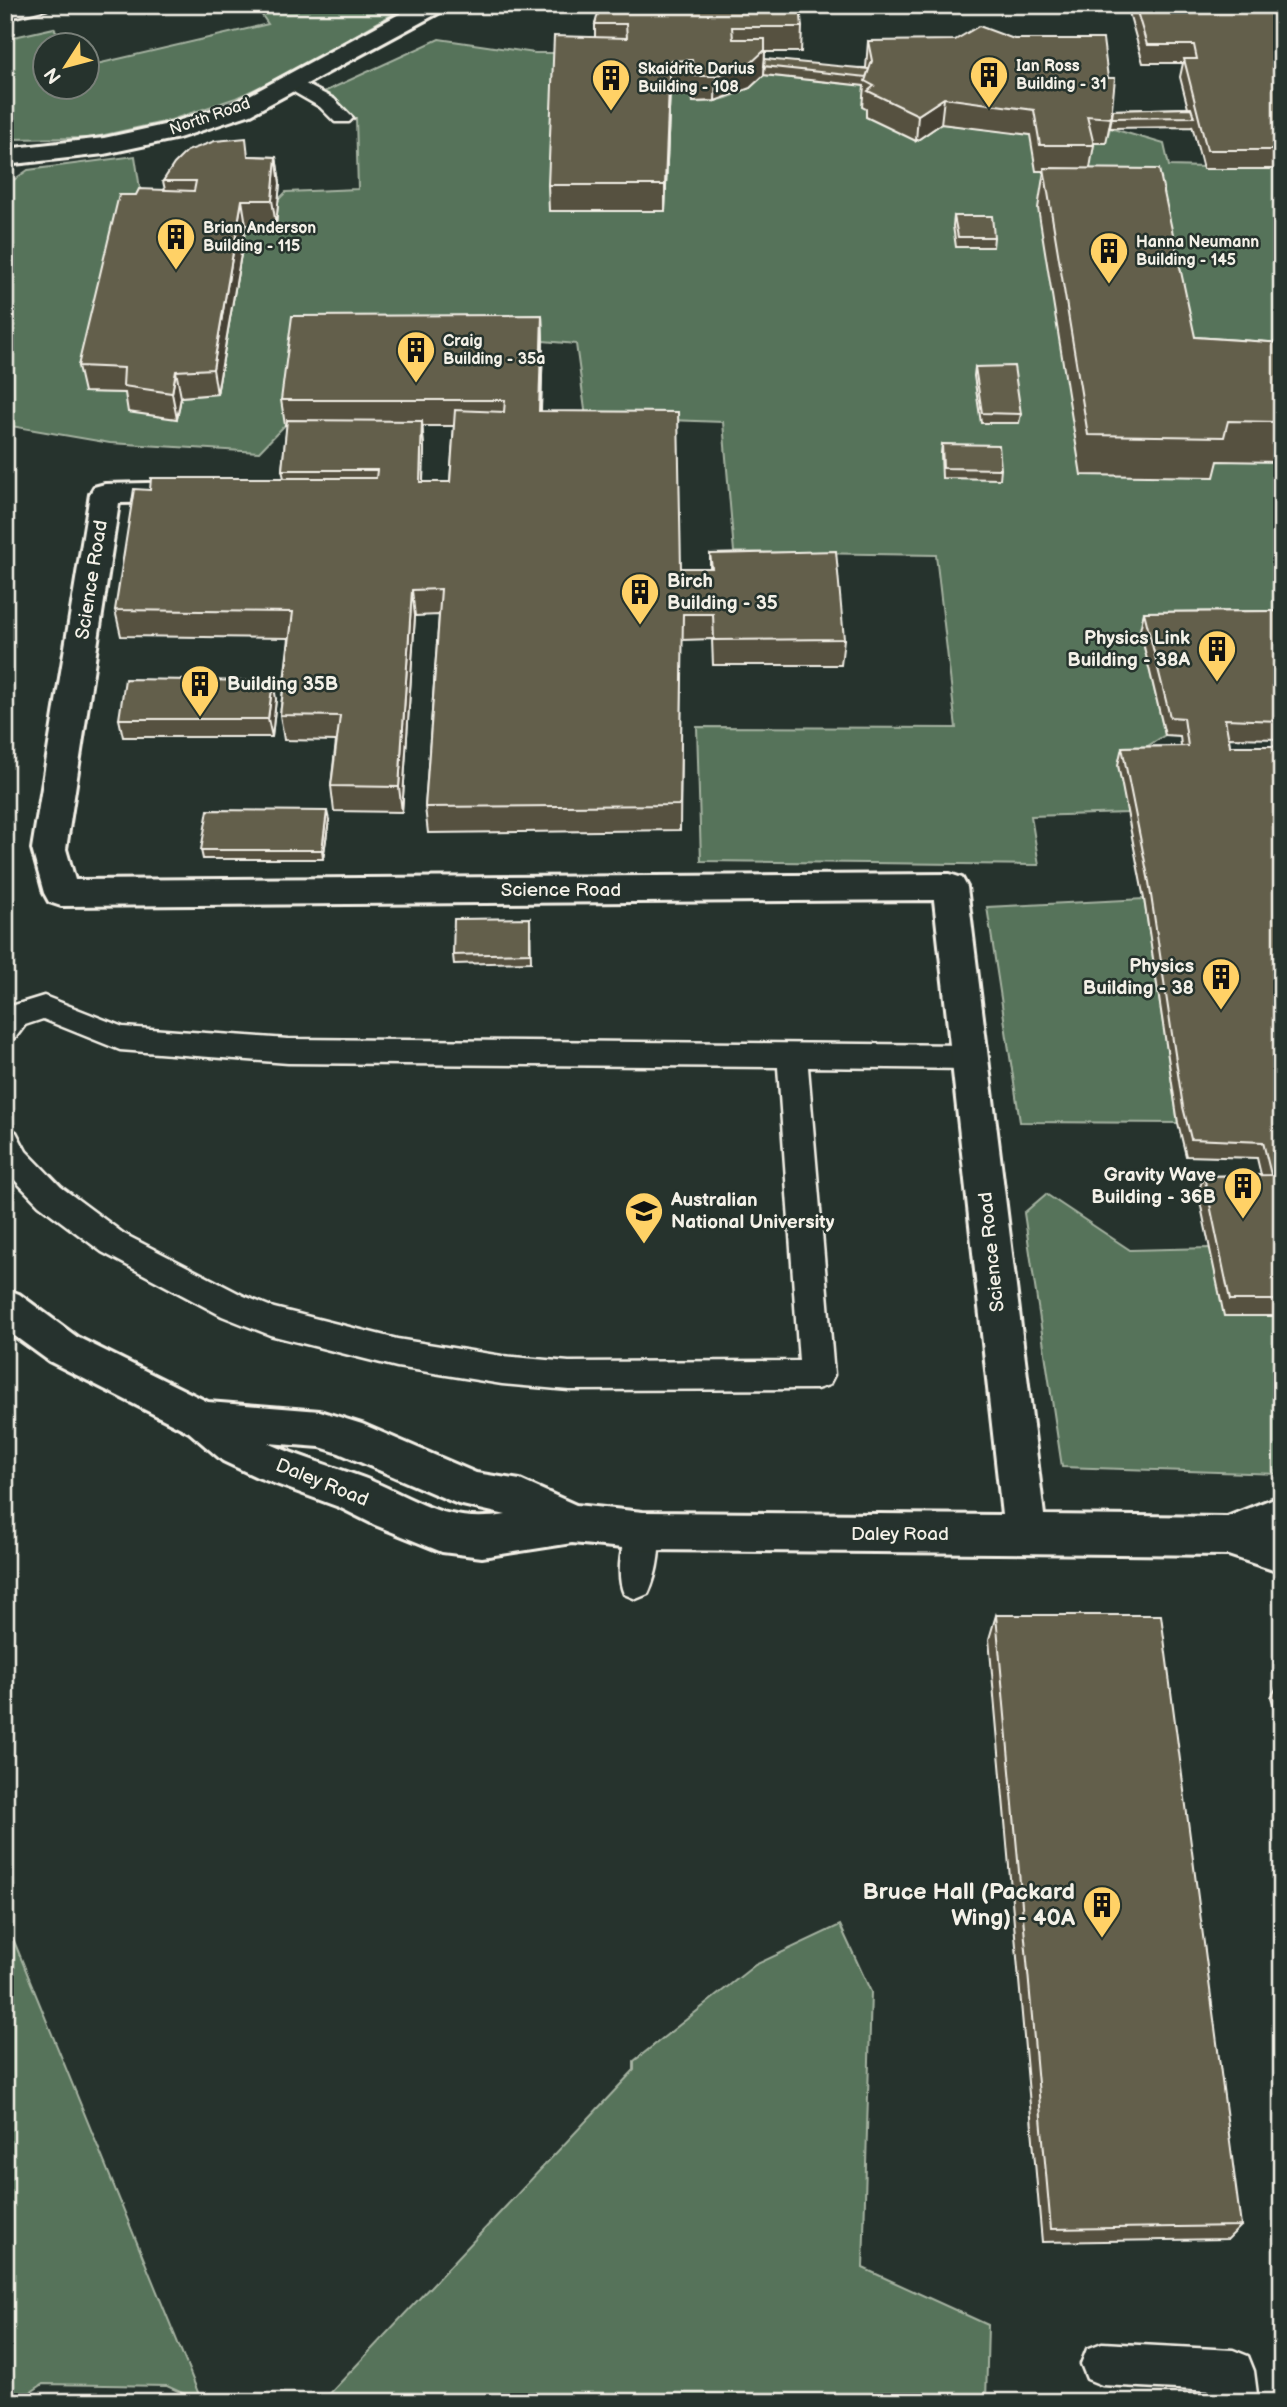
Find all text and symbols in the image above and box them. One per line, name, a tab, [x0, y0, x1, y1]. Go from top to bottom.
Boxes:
north arrow	[32, 32, 102, 102]
building icon: Ian Ross Building - 31	[968, 54, 1010, 109]
building icon: Skaidrite Darius Building - 108	[590, 57, 632, 112]
place label: Ian Ross Building - 31	[1016, 57, 1107, 94]
place label: Skaidrite Darius Building - 108	[638, 60, 755, 97]
text: N	[40, 63, 67, 88]
street label: North Road	[167, 94, 253, 140]
building icon: Brian Anderson Building - 115	[155, 216, 197, 271]
place label: Brian Anderson Building - 115	[203, 219, 316, 256]
building icon: Hanna Neumann Building - 145	[1088, 230, 1130, 285]
place label: Hanna Neumann Building - 145	[1136, 233, 1259, 270]
building icon: Craig Building - 35a	[395, 329, 437, 384]
place label: Craig Building - 35a	[443, 332, 545, 369]
street label: Science Road	[71, 519, 113, 641]
place label: Birch Building - 35	[667, 570, 778, 615]
building icon: Birch Building - 35	[619, 571, 661, 626]
place label: Physics Link Building - 38A	[1067, 627, 1190, 672]
building icon: Physics Link Building - 38A	[1196, 628, 1238, 683]
building icon: Building 35B	[179, 663, 221, 718]
place label: Building 35B	[227, 673, 338, 696]
street label: Science Road	[501, 879, 621, 902]
place label: Physics Building - 38	[1083, 955, 1194, 1000]
building icon: Physics Building - 38	[1200, 956, 1242, 1011]
place label: Gravity Wave Building - 36B	[1091, 1164, 1216, 1209]
building icon: Gravity Wave Building - 36B	[1222, 1165, 1264, 1220]
place label: Australian National University	[670, 1189, 835, 1234]
school or university icon: Australian National University	[623, 1190, 665, 1245]
street label: Science Road	[974, 1191, 1010, 1313]
street label: Daley Road	[272, 1454, 372, 1512]
street label: Daley Road	[851, 1523, 949, 1546]
place label: Bruce Hall (Packard Wing) - 40A	[862, 1878, 1076, 1932]
building icon: Bruce Hall (Packard Wing) - 40A	[1081, 1884, 1123, 1939]

